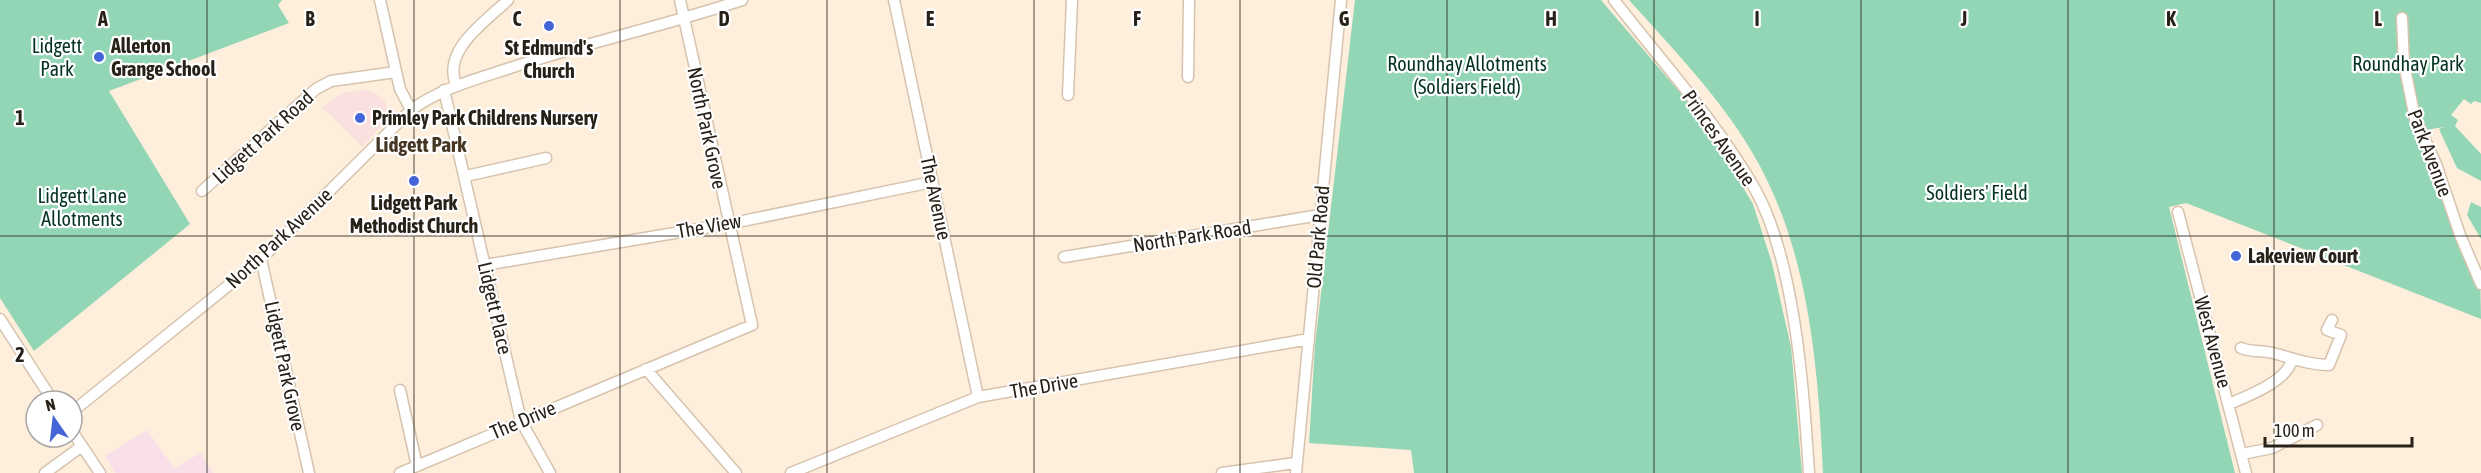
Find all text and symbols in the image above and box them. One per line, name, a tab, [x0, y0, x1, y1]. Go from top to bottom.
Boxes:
text: A	[97, 7, 108, 30]
text: B	[305, 7, 315, 30]
text: C	[513, 7, 522, 30]
text: D	[718, 7, 730, 30]
text: E	[926, 7, 935, 30]
text: F	[1133, 7, 1141, 30]
text: G	[1339, 7, 1350, 30]
text: H	[1545, 7, 1557, 30]
text: I	[1754, 7, 1760, 30]
text: J	[1960, 7, 1967, 30]
text: K	[2166, 7, 2176, 30]
text: L	[2374, 7, 2382, 30]
marker: St Edmund's Church	[542, 19, 556, 33]
park label: Lidgett Park	[32, 34, 83, 80]
place label: Allerton Grange School	[110, 34, 216, 80]
place label: St Edmund's Church	[505, 36, 593, 82]
marker: Allerton Grange School	[92, 50, 106, 64]
park label: Roundhay Allotments (Soldiers Field)	[1387, 52, 1547, 98]
park label: Roundhay Park	[2352, 52, 2464, 75]
street label: North Park Grove	[683, 65, 732, 191]
street label: Lidgett Park Road	[208, 85, 318, 188]
street label: Princes Avenue	[1678, 85, 1761, 190]
text: 1	[15, 106, 25, 129]
place label: Primley Park Childrens Nursery	[372, 106, 599, 129]
street label: Park Avenue	[2403, 106, 2458, 200]
marker: Primley Park Childrens Nursery	[353, 111, 367, 125]
district label: Lidgett Park	[375, 132, 467, 156]
street label: The Avenue	[916, 154, 957, 242]
marker: Lidgett Park Methodist Church	[407, 174, 421, 188]
park label: Soldiers' Field	[1926, 181, 2028, 204]
street label: North Park Avenue	[221, 183, 336, 293]
park label: Lidgett Lane Allotments	[37, 184, 127, 230]
street label: Old Park Road	[1302, 184, 1333, 289]
place label: Lidgett Park Methodist Church	[350, 191, 478, 237]
street label: The View	[675, 209, 743, 242]
street label: North Park Road	[1131, 215, 1253, 256]
place label: Lakeview Court	[2248, 244, 2358, 267]
marker: Lakeview Court	[2229, 249, 2243, 263]
street label: Lidgett Place	[474, 259, 517, 356]
street label: West Avenue	[2190, 294, 2237, 390]
street label: Lidgett Park Grove	[260, 299, 310, 433]
text: 2	[15, 343, 25, 366]
street label: The Drive	[1008, 368, 1080, 403]
north arrow	[24, 389, 84, 449]
text: N	[44, 395, 57, 414]
street label: The Drive	[487, 396, 559, 444]
scale bar	[2265, 410, 2412, 448]
text: 100 m	[2274, 420, 2315, 441]

